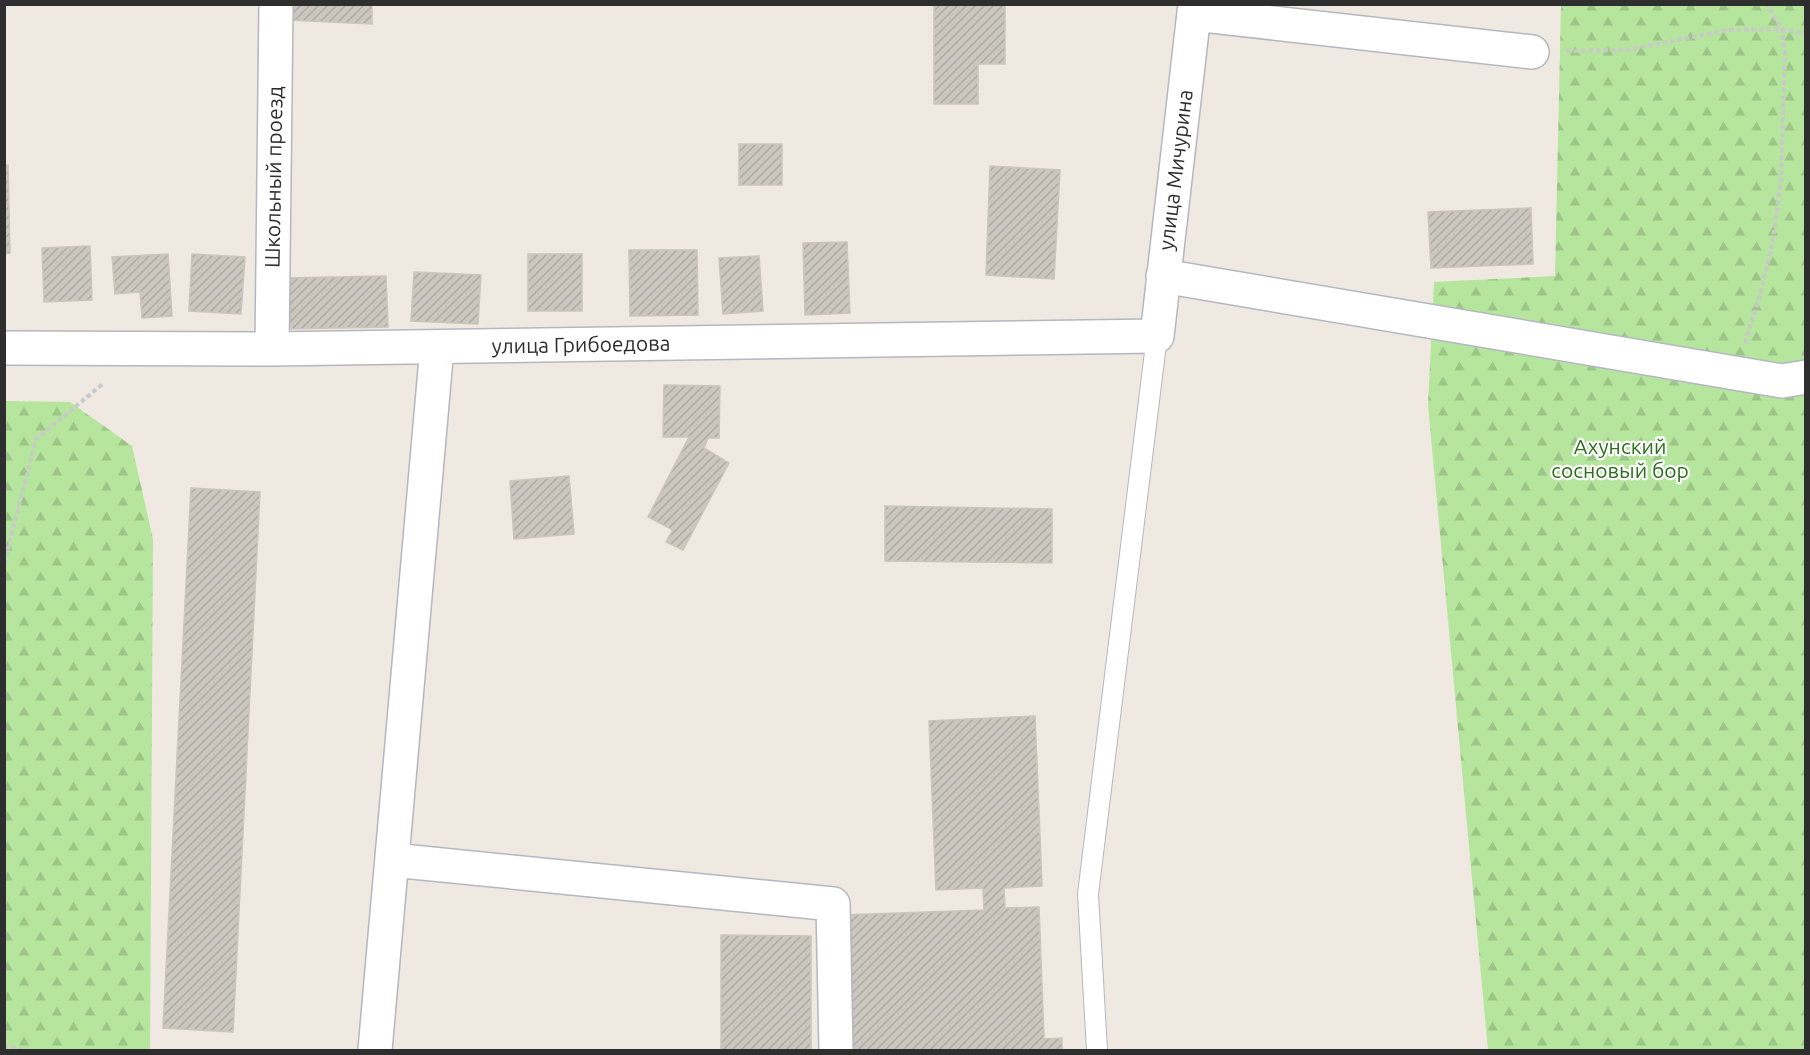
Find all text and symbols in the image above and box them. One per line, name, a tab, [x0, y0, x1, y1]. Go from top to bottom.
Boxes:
street label: Школьный проезд	[259, 86, 287, 268]
street label: улица Мичурина	[1153, 88, 1197, 252]
street label: улица Грибоедова	[491, 330, 671, 358]
park label: Ахунский сосновый бор	[1551, 434, 1689, 482]

